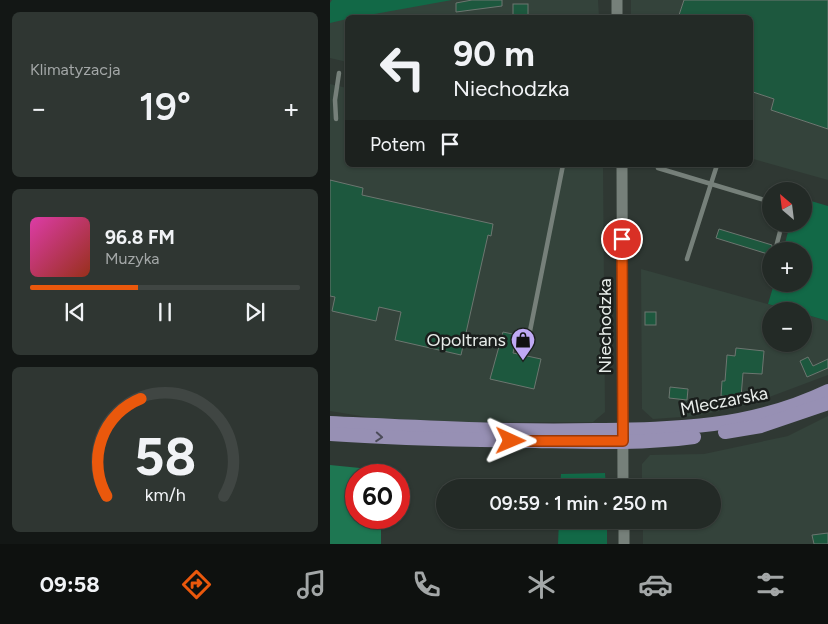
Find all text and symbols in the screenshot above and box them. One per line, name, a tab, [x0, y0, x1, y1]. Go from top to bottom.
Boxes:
text: 90 m	[453, 33, 535, 75]
icon: left	[370, 35, 435, 100]
text: Klimatyzacja	[30, 60, 120, 79]
text: Niechodzka	[453, 75, 569, 102]
text: 19°	[139, 84, 191, 130]
text: −	[30, 91, 47, 125]
text: +	[283, 91, 300, 125]
icon: arrive	[436, 130, 464, 158]
text: Potem	[370, 133, 426, 156]
north arrow	[762, 182, 812, 232]
map controls	[762, 182, 812, 352]
pin	[601, 218, 643, 260]
icon: arrive	[608, 225, 636, 253]
text: 96.8 FM	[105, 226, 175, 249]
button: +	[762, 242, 812, 292]
text: Muzyka	[105, 249, 159, 268]
street label: Niechodzka	[594, 278, 616, 374]
icon: previous	[61, 298, 89, 326]
icon: pause	[151, 298, 179, 326]
icon: next	[241, 298, 269, 326]
button: −	[762, 302, 812, 352]
shop icon: Opoltrans	[510, 327, 536, 361]
place label: Opoltrans	[426, 329, 506, 351]
street label: Mleczarska	[678, 382, 770, 420]
position arrow	[484, 414, 536, 466]
text: 58	[134, 426, 196, 488]
one-way arrow	[375, 432, 383, 443]
speed limit sign: 60	[345, 464, 410, 529]
text: km/h	[145, 484, 185, 505]
text: 09:59 · 1 min · 250 m	[489, 492, 668, 515]
icon: directions	[179, 567, 214, 602]
icon: music	[294, 567, 329, 602]
icon: phone	[409, 567, 444, 602]
icon: climate	[524, 567, 559, 602]
icon: car	[638, 567, 673, 602]
icon: filters	[753, 567, 788, 602]
text: 09:58	[40, 571, 100, 598]

